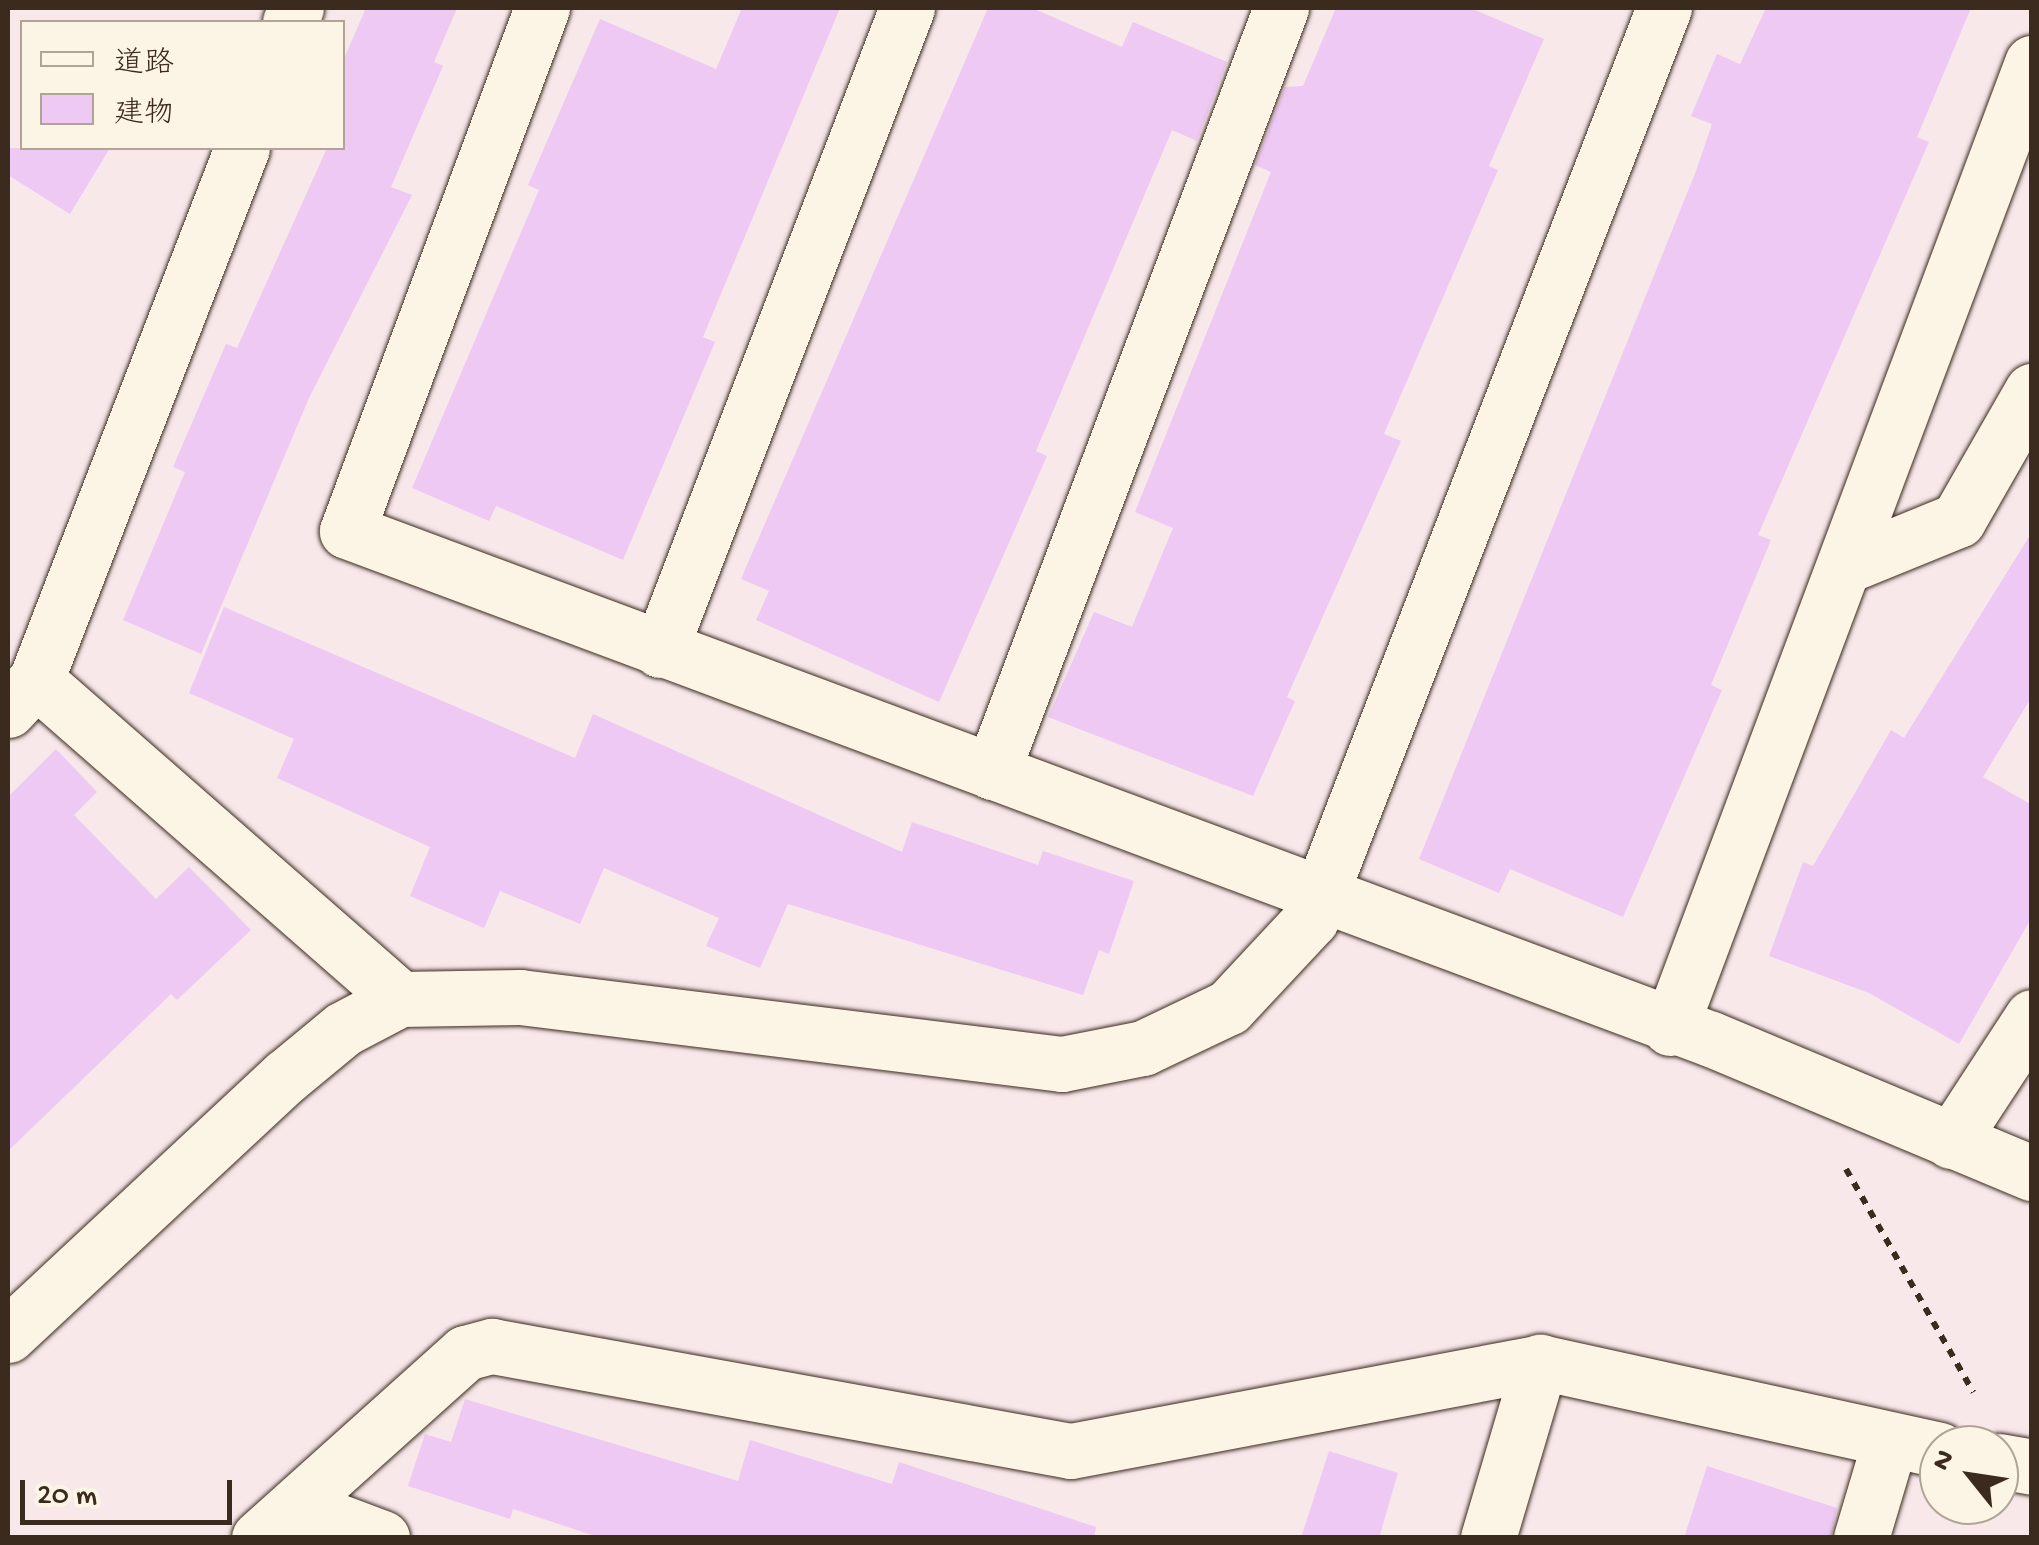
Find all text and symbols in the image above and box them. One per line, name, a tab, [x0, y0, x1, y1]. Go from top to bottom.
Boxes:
legend	[20, 20, 345, 150]
text: 道路	[114, 48, 174, 83]
text: 建物	[114, 98, 174, 133]
north arrow	[1919, 1425, 2019, 1525]
text: N	[1925, 1445, 1963, 1477]
scale bar	[25, 1460, 238, 1522]
text: 20 m	[37, 1480, 97, 1515]

